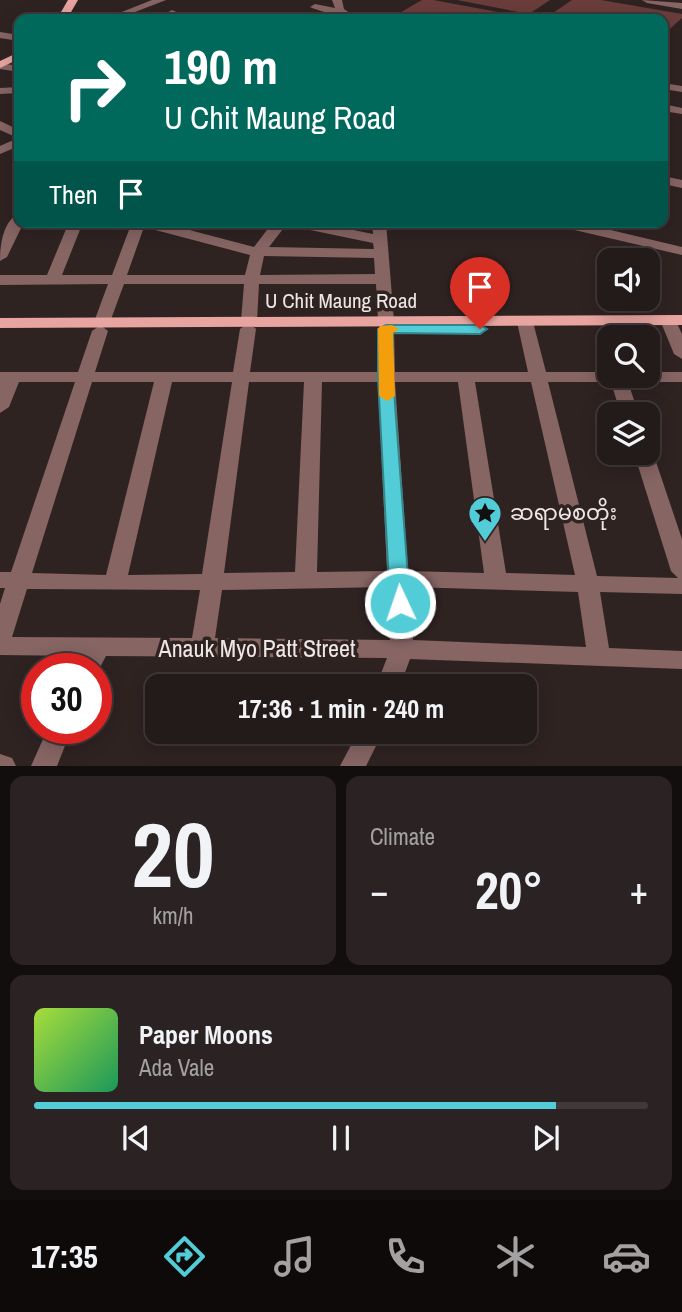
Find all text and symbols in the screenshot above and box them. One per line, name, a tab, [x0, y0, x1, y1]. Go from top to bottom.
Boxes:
text: 190 m	[164, 33, 278, 99]
icon: right	[49, 42, 140, 133]
text: U Chit Maung Road	[164, 96, 396, 139]
icon: arrive	[112, 175, 150, 213]
text: Then	[49, 177, 98, 212]
map controls	[597, 248, 660, 465]
button: sound	[597, 248, 660, 311]
pin	[450, 257, 510, 329]
icon: arrive	[461, 268, 499, 306]
street label: U Chit Maung Road	[265, 286, 417, 315]
button: search	[597, 325, 660, 388]
button: layers	[597, 402, 660, 465]
place icon: ဆရာမစတိုး	[466, 494, 504, 543]
place label: ဆရာမစတိုး	[510, 497, 617, 530]
position arrow	[363, 566, 437, 640]
street label: Anauk Myo Patt Street	[158, 632, 356, 664]
speed limit sign: 30	[21, 653, 112, 744]
text: 17:36 · 1 min · 240 m	[238, 691, 444, 726]
text: 20	[132, 793, 215, 915]
text: Climate	[370, 821, 435, 852]
text: 20°	[475, 855, 543, 925]
text: −	[370, 865, 388, 916]
text: +	[630, 865, 648, 916]
text: km/h	[153, 900, 193, 931]
text: Paper Moons	[139, 1017, 273, 1052]
text: Ada Vale	[139, 1052, 214, 1083]
icon: previous	[117, 1119, 155, 1157]
icon: pause	[322, 1119, 360, 1157]
icon: next	[527, 1119, 565, 1157]
icon: directions	[160, 1232, 209, 1281]
icon: music	[270, 1232, 319, 1281]
icon: phone	[381, 1232, 430, 1281]
icon: climate	[491, 1232, 540, 1281]
icon: car	[602, 1232, 651, 1281]
text: 17:35	[31, 1235, 98, 1278]

